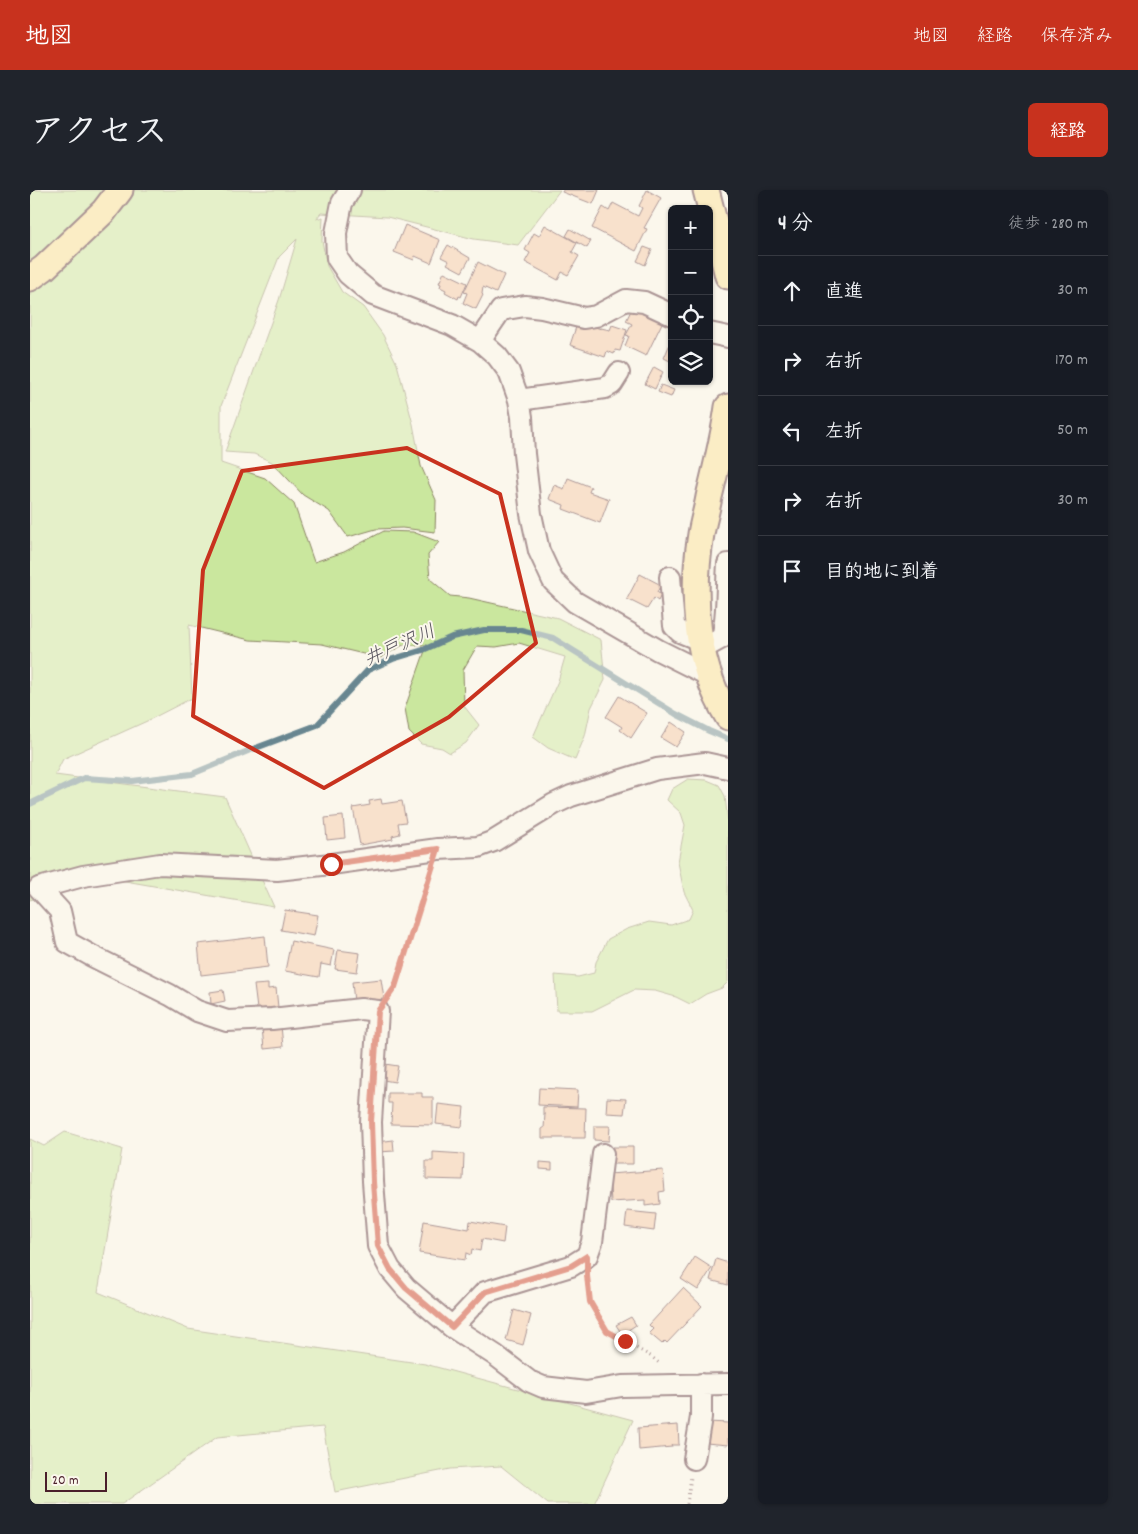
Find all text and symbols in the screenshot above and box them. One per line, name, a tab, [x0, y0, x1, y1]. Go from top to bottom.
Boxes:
text: 地図	[25, 21, 73, 55]
text: 地図	[913, 25, 949, 50]
text: 経路	[977, 25, 1013, 50]
text: 保存済み	[1041, 25, 1113, 50]
button: 経路	[1028, 103, 1108, 157]
text: アクセス	[30, 110, 168, 160]
map controls	[668, 205, 713, 385]
button: +	[668, 205, 713, 250]
text: 4 分	[778, 210, 813, 240]
text: 徒歩 · 280 m	[1008, 213, 1088, 236]
button: −	[668, 250, 713, 295]
icon: ahead	[778, 277, 806, 305]
text: 30 m	[1058, 279, 1088, 302]
text: 直進	[825, 280, 863, 307]
button: locate	[668, 295, 713, 340]
button: layers	[668, 340, 713, 385]
icon: right	[778, 347, 806, 375]
text: 170 m	[1055, 349, 1088, 372]
text: 右折	[825, 350, 863, 377]
icon: left	[778, 417, 806, 445]
text: 50 m	[1057, 419, 1088, 442]
text: 左折	[825, 420, 863, 447]
icon: right	[778, 487, 806, 515]
text: 30 m	[1058, 489, 1088, 512]
text: 右折	[825, 490, 863, 517]
icon: arrive	[778, 557, 806, 585]
text: 目的地に到着	[825, 560, 939, 587]
water label: 井戸沢川	[360, 619, 441, 675]
route start	[320, 853, 343, 876]
route end	[614, 1330, 637, 1353]
scale bar	[45, 1469, 108, 1492]
text: 20 m	[52, 1471, 79, 1491]

